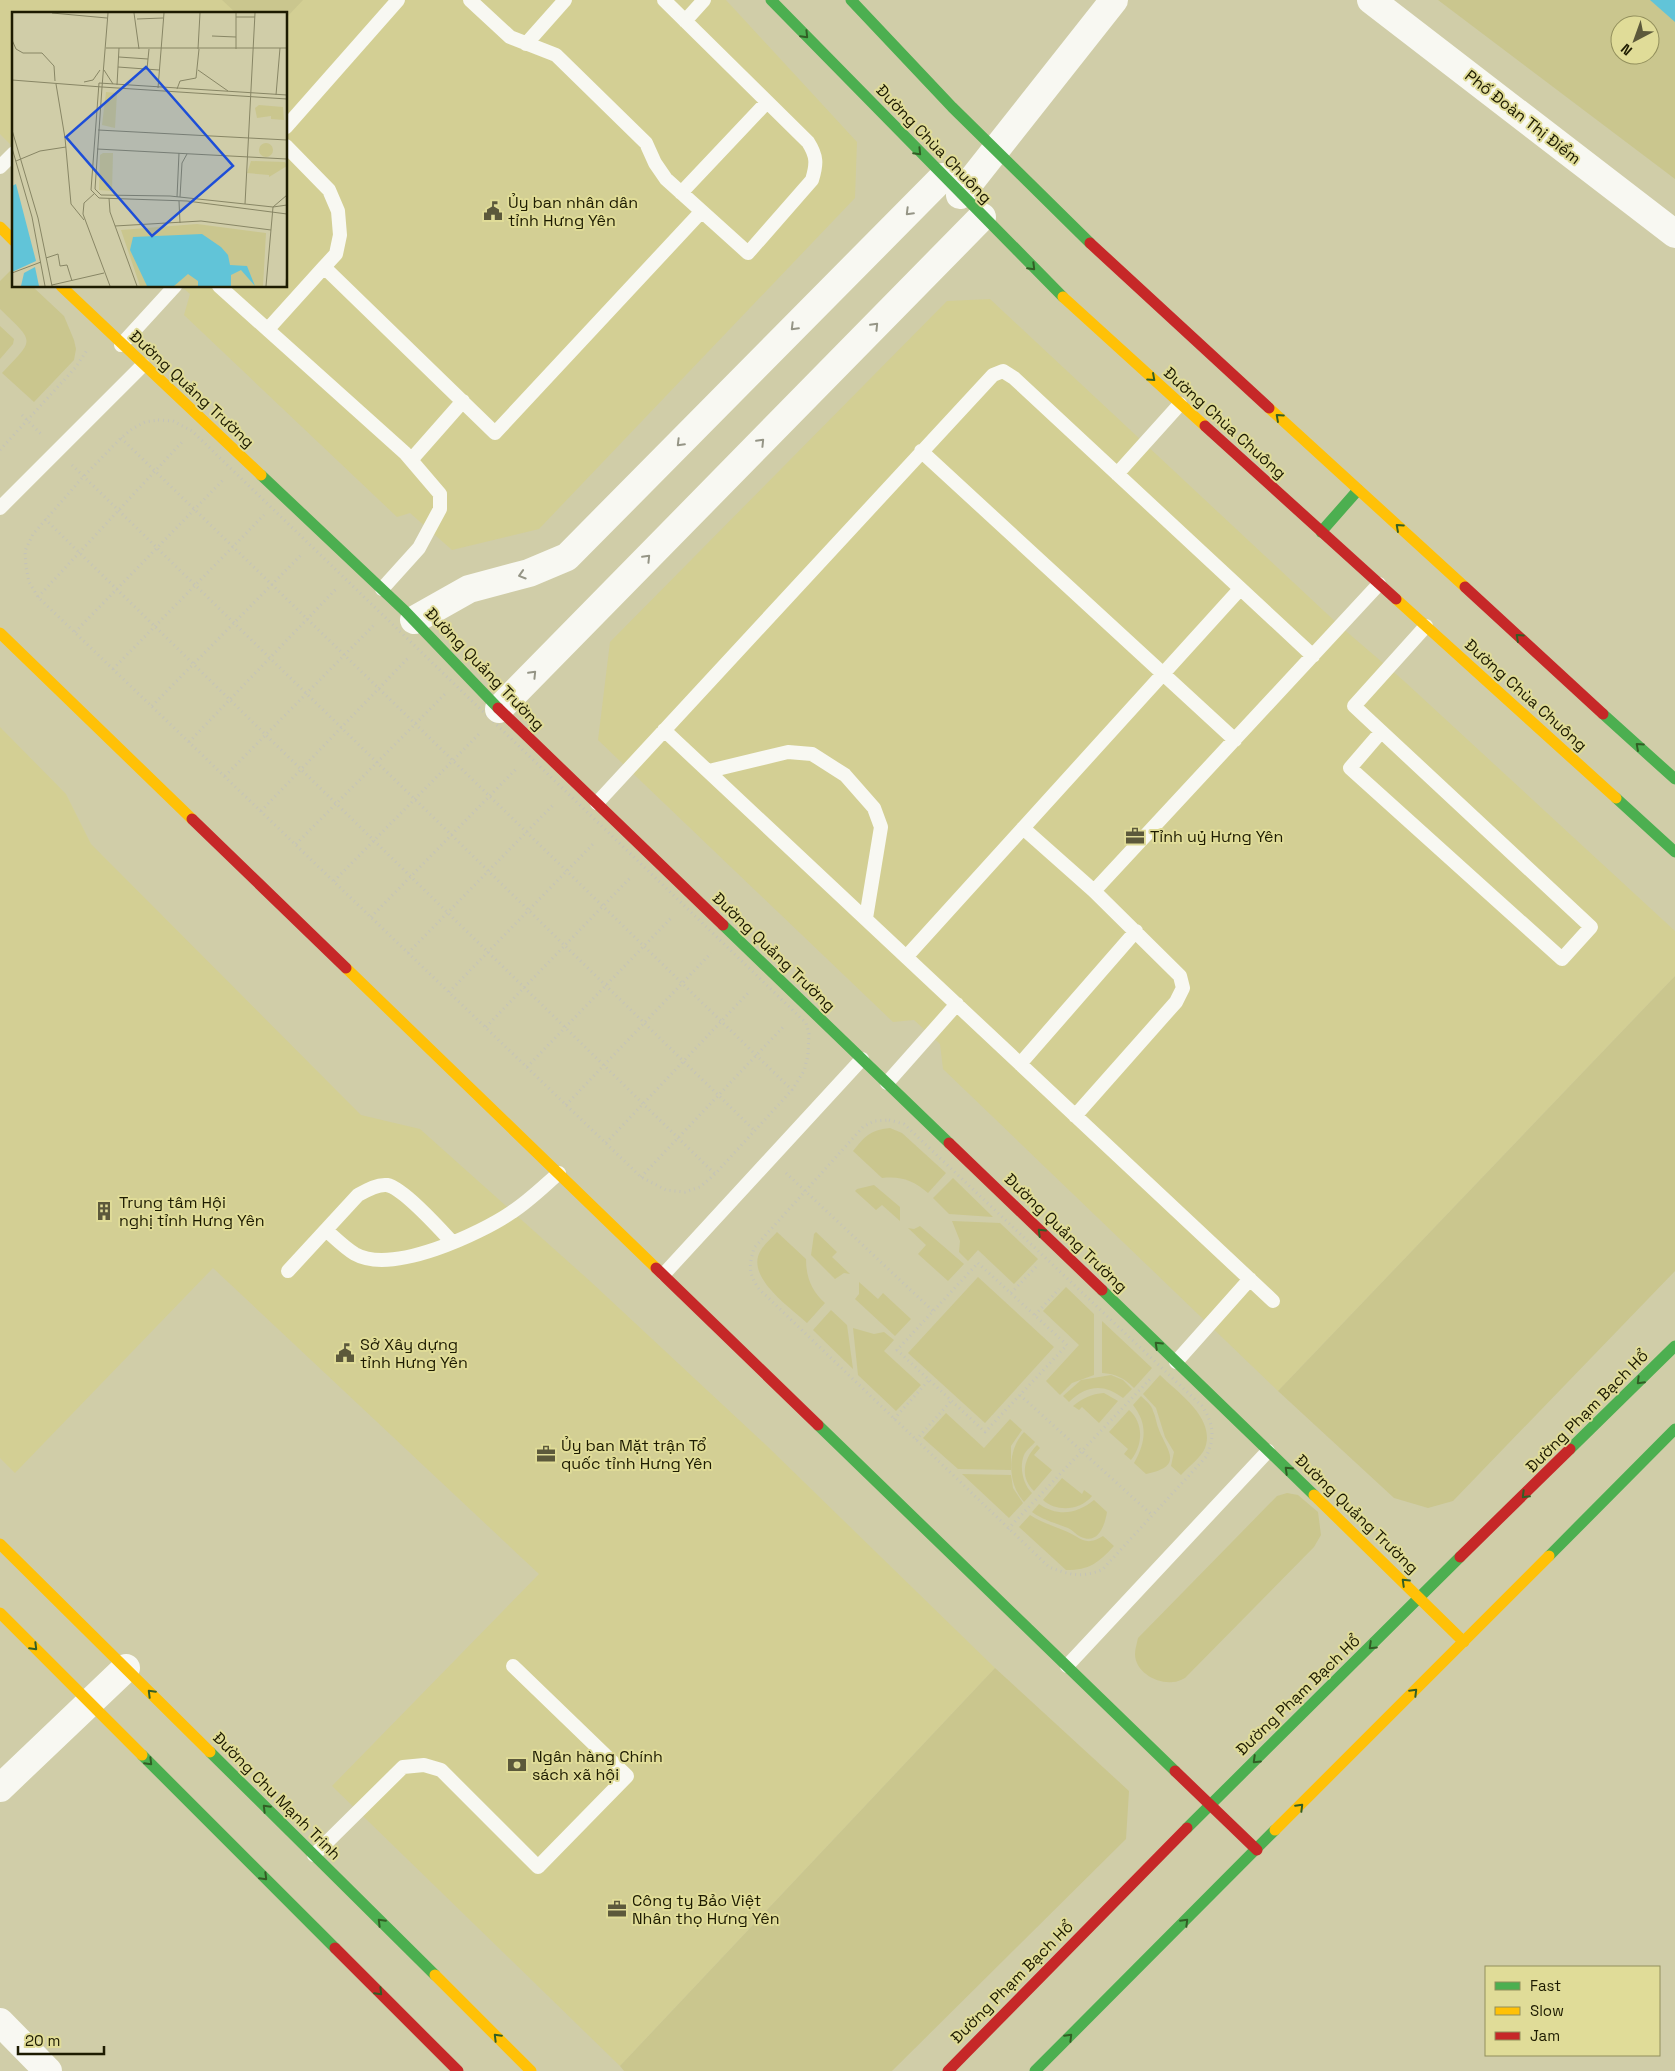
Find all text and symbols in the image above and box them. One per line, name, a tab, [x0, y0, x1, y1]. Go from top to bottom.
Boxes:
inset map	[12, 12, 288, 288]
north arrow	[1610, 15, 1660, 65]
one-way arrow	[799, 29, 808, 38]
text: N	[1617, 40, 1636, 60]
street label: Phố Đoàn Thị Điểm	[1461, 65, 1585, 169]
street label: Đường Chùa Chuông	[872, 80, 996, 208]
one-way arrow	[912, 146, 921, 155]
place label: Ủy ban nhân dân tỉnh Hưng Yên	[508, 192, 638, 231]
public building icon: Ủy ban nhân dân tỉnh Hưng Yên	[482, 200, 504, 222]
one-way arrow	[906, 206, 915, 215]
one-way arrow	[1027, 262, 1036, 271]
one-way arrow	[791, 322, 800, 331]
one-way arrow	[869, 323, 878, 332]
street label: Đường Quảng Trường	[125, 326, 259, 452]
street label: Đường Chùa Chuông	[1159, 362, 1291, 484]
one-way arrow	[1146, 372, 1155, 381]
one-way arrow	[1276, 414, 1285, 423]
one-way arrow	[677, 437, 686, 446]
one-way arrow	[755, 439, 764, 448]
one-way arrow	[1396, 524, 1405, 533]
one-way arrow	[641, 555, 650, 564]
one-way arrow	[518, 570, 526, 580]
street label: Đường Quảng Trường	[421, 603, 549, 735]
one-way arrow	[1516, 633, 1525, 642]
street label: Đường Chùa Chuông	[1460, 634, 1592, 756]
one-way arrow	[527, 670, 536, 679]
one-way arrow	[1636, 743, 1645, 752]
office icon: Tỉnh uỷ Hưng Yên	[1124, 825, 1146, 847]
place label: Tỉnh uỷ Hưng Yên	[1150, 826, 1283, 847]
street label: Đường Quảng Trường	[708, 888, 840, 1016]
street label: Đường Quảng Trường	[1000, 1169, 1132, 1297]
place label: Trung tâm Hội nghị tỉnh Hưng Yên	[119, 1192, 265, 1231]
building icon: Trung tâm Hội nghị tỉnh Hưng Yên	[93, 1200, 115, 1222]
one-way arrow	[1038, 1229, 1047, 1238]
place label: Sở Xây dựng tỉnh Hưng Yên	[360, 1334, 468, 1373]
public building icon: Sở Xây dựng tỉnh Hưng Yên	[334, 1342, 356, 1364]
one-way arrow	[1155, 1342, 1164, 1351]
street label: Đường Phạm Bạch Hổ	[1521, 1345, 1653, 1477]
one-way arrow	[1637, 1375, 1646, 1384]
place label: Ủy ban Mặt trận Tổ quốc tỉnh Hưng Yên	[561, 1435, 712, 1474]
office icon: Ủy ban Mặt trận Tổ quốc tỉnh Hưng Yên	[535, 1443, 557, 1465]
street label: Đường Quảng Trường	[1291, 1450, 1423, 1578]
one-way arrow	[1284, 1467, 1293, 1476]
one-way arrow	[1522, 1489, 1531, 1498]
one-way arrow	[1401, 1579, 1410, 1588]
street label: Đường Phạm Bạch Hổ	[1231, 1630, 1365, 1760]
one-way arrow	[1369, 1640, 1378, 1649]
one-way arrow	[29, 1641, 38, 1650]
one-way arrow	[1408, 1689, 1417, 1698]
one-way arrow	[148, 1690, 157, 1699]
street label: Đường Chu Mạnh Trinh	[208, 1727, 346, 1865]
place label: Ngân hàng Chính sách xã hội	[532, 1746, 663, 1785]
bank icon: Ngân hàng Chính sách xã hội	[506, 1754, 528, 1776]
one-way arrow	[1253, 1754, 1262, 1763]
one-way arrow	[143, 1756, 152, 1765]
one-way arrow	[263, 1804, 272, 1813]
one-way arrow	[1294, 1804, 1303, 1813]
one-way arrow	[258, 1871, 267, 1880]
place label: Công ty Bảo Việt Nhân thọ Hưng Yên	[632, 1890, 779, 1929]
office icon: Công ty Bảo Việt Nhân thọ Hưng Yên	[606, 1898, 628, 1920]
street label: Đường Phạm Bạch Hổ	[946, 1916, 1078, 2048]
one-way arrow	[378, 1919, 387, 1928]
one-way arrow	[1179, 1919, 1188, 1928]
legend	[1485, 1966, 1660, 2056]
text: Fast	[1530, 1976, 1561, 1995]
one-way arrow	[373, 1986, 382, 1995]
text: Slow	[1530, 2001, 1564, 2020]
scale bar	[18, 2024, 104, 2056]
text: Jam	[1530, 2026, 1560, 2045]
text: 20 m	[25, 2031, 60, 2050]
one-way arrow	[493, 2033, 502, 2042]
one-way arrow	[1064, 2033, 1073, 2042]

